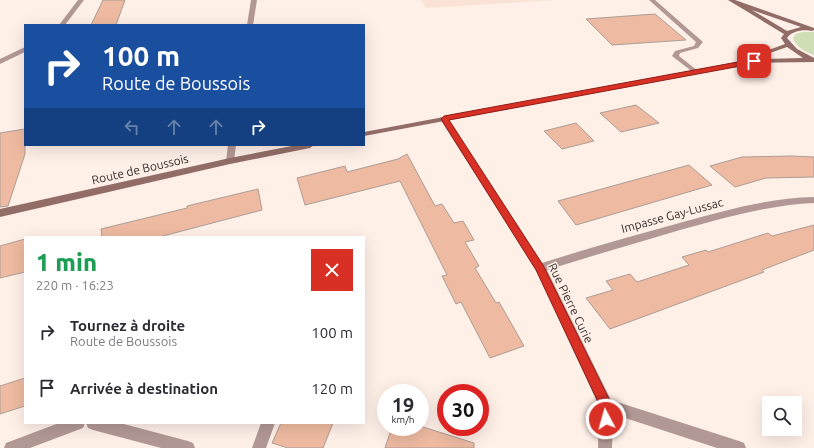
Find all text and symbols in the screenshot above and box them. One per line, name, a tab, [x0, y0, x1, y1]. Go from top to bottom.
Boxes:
icon: right	[36, 40, 88, 92]
text: 100 m	[102, 40, 180, 71]
pin	[737, 44, 771, 78]
icon: arrive	[743, 50, 765, 72]
text: Route de Boussois	[102, 73, 250, 93]
icon: left	[121, 116, 143, 138]
icon: ahead	[163, 116, 185, 138]
icon: ahead	[205, 116, 227, 138]
icon: right	[247, 116, 269, 138]
street label: Route de Boussois	[90, 152, 190, 186]
street label: Impasse Gay-Lussac	[620, 195, 725, 235]
text: 1 min	[36, 249, 97, 276]
button: close	[311, 249, 353, 291]
street label: Rue Pierre Curie	[546, 261, 596, 345]
text: 220 m · 16:23	[36, 278, 114, 292]
text: Tournez à droite	[70, 317, 185, 334]
icon: right	[36, 321, 58, 343]
text: 100 m	[311, 324, 353, 341]
text: Route de Boussois	[70, 334, 177, 348]
icon: arrive	[36, 377, 58, 399]
text: Arrivée à destination	[70, 380, 218, 397]
text: 120 m	[311, 380, 353, 397]
speed limit sign: 30	[437, 384, 489, 436]
text: 19	[392, 393, 414, 416]
map controls	[762, 396, 802, 436]
button: search	[762, 396, 802, 436]
position arrow	[585, 398, 627, 440]
text: km/h	[391, 414, 415, 425]

